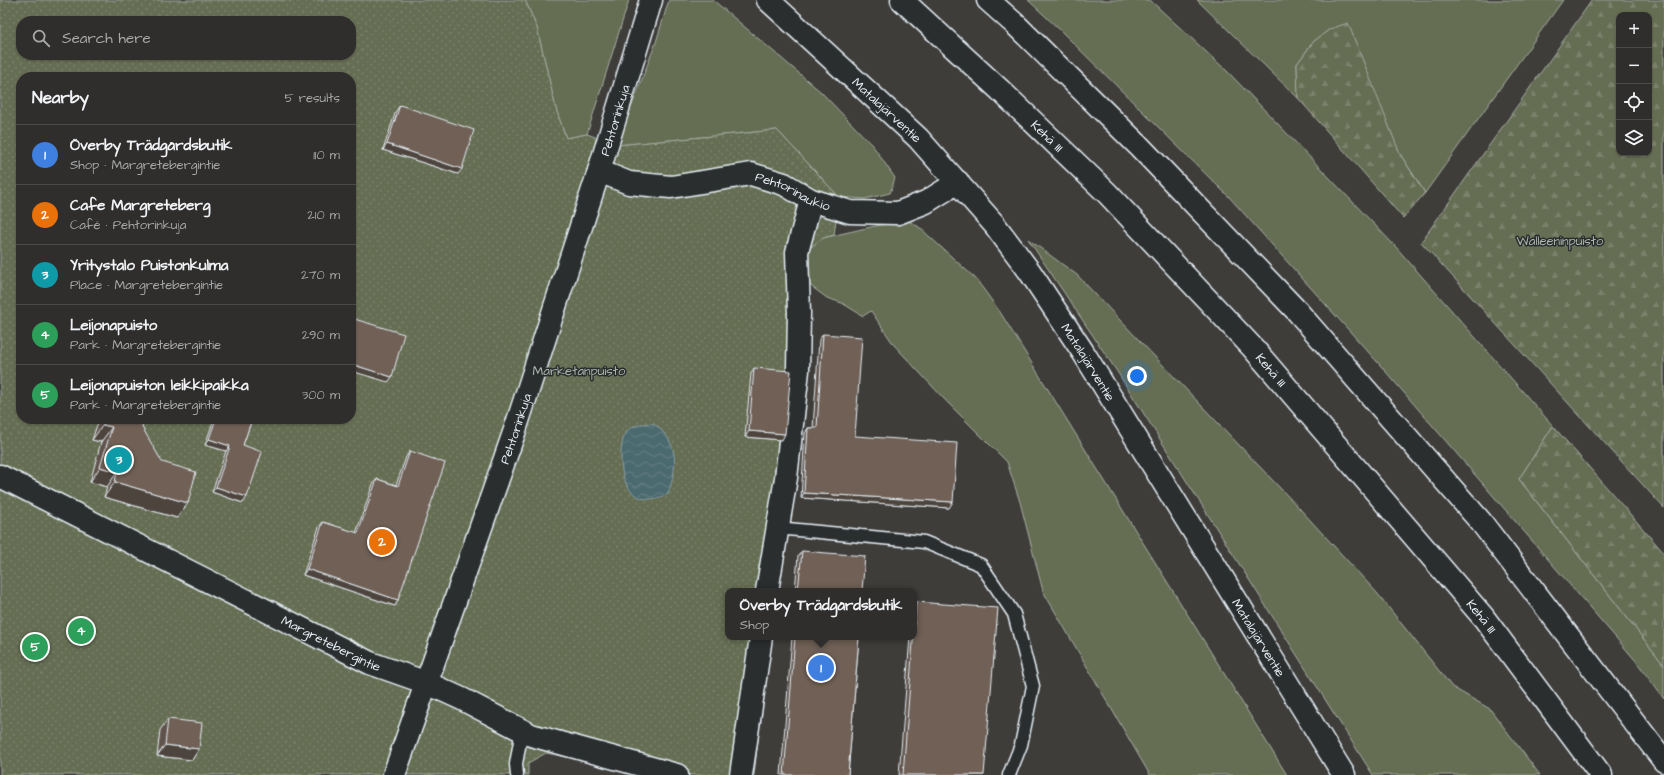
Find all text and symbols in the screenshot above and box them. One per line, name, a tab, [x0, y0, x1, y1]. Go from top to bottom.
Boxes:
map controls	[1616, 12, 1652, 156]
button: +	[1616, 12, 1652, 48]
search box	[16, 16, 356, 60]
icon: search	[30, 27, 52, 49]
text: Search here	[62, 28, 151, 49]
button: −	[1616, 48, 1652, 84]
street label: Matalajärventie	[848, 74, 925, 147]
street label: Pehtorinkuja	[596, 82, 635, 158]
button: locate	[1616, 84, 1652, 120]
text: Nearby	[32, 86, 89, 110]
text: 5 results	[284, 89, 340, 107]
street label: Kehä III	[1026, 116, 1067, 157]
button: layers	[1616, 120, 1652, 156]
text: Överby Trädgårdsbutik	[70, 135, 232, 156]
text: 1	[44, 146, 46, 164]
text: 110 m	[313, 146, 340, 164]
text: Shop · Margretebergintie	[70, 156, 220, 174]
street label: Pehtorinaukio	[753, 168, 833, 216]
text: Cafe Margreteberg	[70, 195, 210, 216]
text: 2	[41, 206, 49, 224]
text: 210 m	[307, 206, 340, 224]
text: Café · Pehtorinkuja	[70, 216, 186, 234]
park label: Walleeninpuisto	[1517, 232, 1604, 250]
text: Yritystalo Puistonkulma	[70, 255, 228, 276]
text: 3	[42, 266, 48, 284]
text: 270 m	[301, 266, 340, 284]
text: Place · Margretebergintie	[70, 276, 223, 294]
text: Leijonapuisto	[70, 315, 157, 336]
street label: Matalajärventie	[1057, 320, 1119, 405]
text: 4	[41, 326, 49, 344]
text: 290 m	[302, 326, 340, 344]
text: Park · Margretebergintie	[70, 336, 221, 354]
street label: Kehä III	[1251, 350, 1290, 391]
park label: Marketanpuisto	[533, 362, 626, 380]
your location	[1127, 366, 1147, 386]
text: Leijonapuiston leikkipaikka	[70, 375, 249, 396]
text: 5	[40, 386, 50, 404]
text: 300 m	[302, 386, 340, 404]
street label: Pehtorinkuja	[496, 391, 536, 467]
text: Park · Margretebergintie	[70, 396, 221, 414]
pin: 3	[106, 445, 132, 475]
pin: 2	[369, 527, 395, 557]
popup	[725, 588, 917, 640]
text: Överby Trädgårdsbutik	[740, 595, 902, 616]
street label: Matalajärventie	[1227, 596, 1289, 680]
street label: Kehä III	[1462, 596, 1500, 637]
street label: Margretebergintie	[278, 612, 383, 676]
pin: 4	[68, 616, 94, 646]
text: Shop	[740, 616, 769, 634]
pin: 5	[22, 632, 48, 662]
pin: 1	[808, 653, 834, 683]

